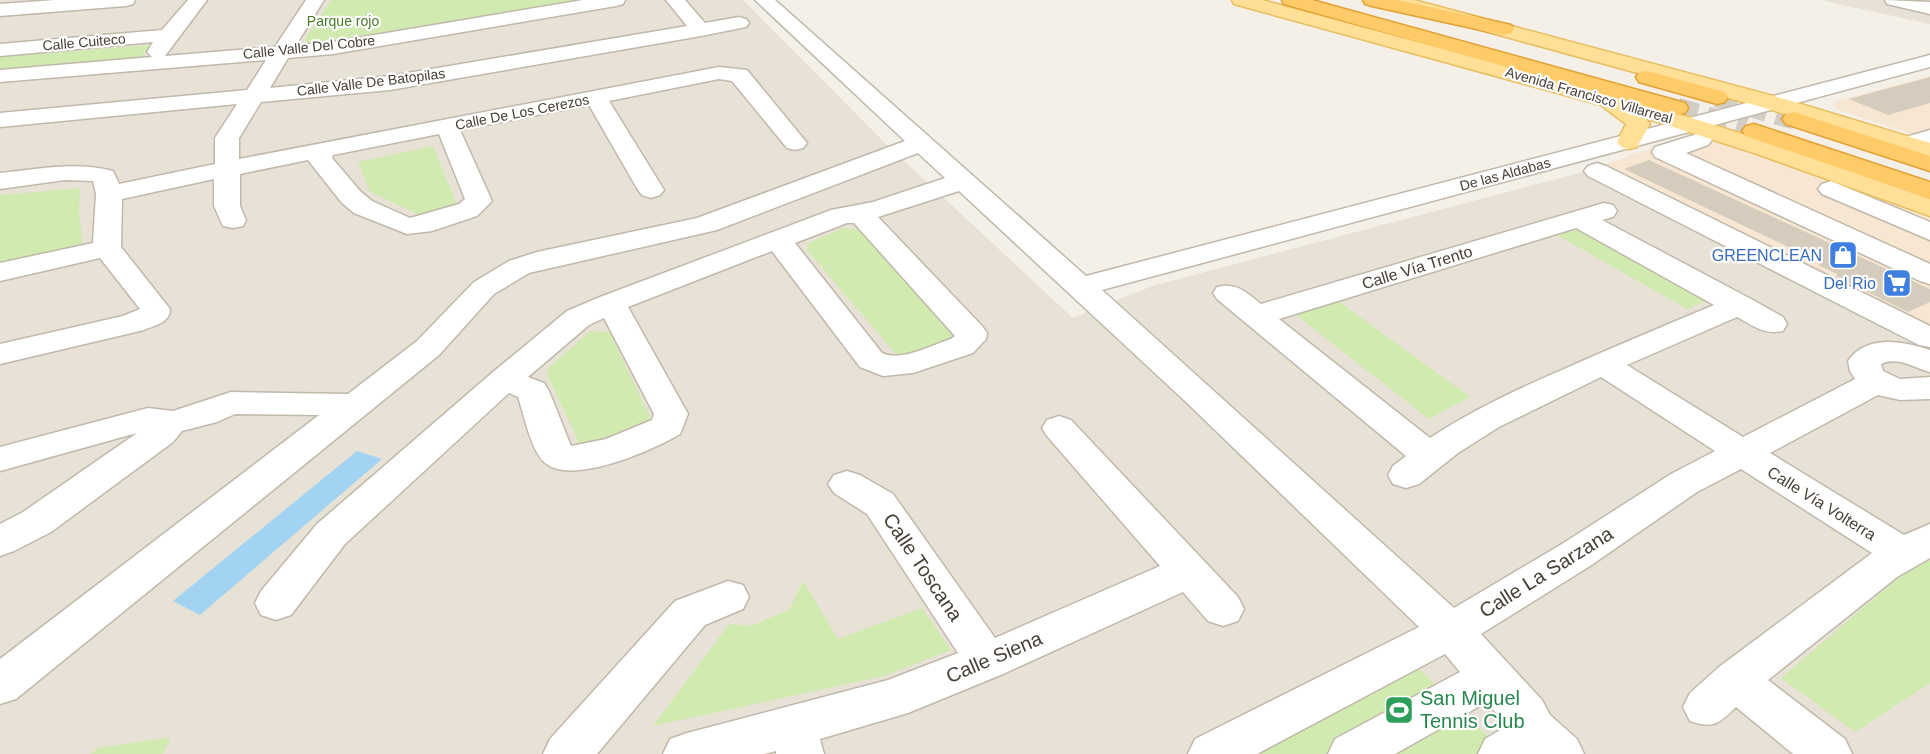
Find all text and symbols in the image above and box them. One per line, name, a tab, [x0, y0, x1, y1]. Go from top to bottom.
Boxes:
park label: Parque rojo	[307, 13, 379, 29]
street label: Calle Cuiteco	[42, 30, 126, 54]
street label: Calle Valle Del Cobre	[242, 32, 376, 62]
street label: Avenida Francisco Villarreal	[1504, 63, 1674, 127]
street label: Calle Valle De Batopilas	[296, 65, 446, 99]
street label: Calle De Los Cerezos	[454, 91, 590, 133]
street label: De las Aldabas	[1458, 154, 1552, 194]
shop icon: GREENCLEAN	[1827, 239, 1859, 271]
street label: Calle Vía Trento	[1360, 243, 1475, 292]
place label: GREENCLEAN	[1712, 247, 1822, 264]
supermarket icon: Del Rio	[1881, 267, 1913, 299]
place label: Del Rio	[1824, 275, 1876, 292]
street label: Calle Vía Volterra	[1764, 463, 1879, 544]
street label: Calle Toscana	[879, 509, 968, 626]
street label: Calle La Sarzana	[1475, 522, 1618, 622]
street label: Calle Siena	[943, 627, 1046, 687]
place label: San Miguel Tennis Club	[1420, 687, 1525, 732]
sports icon: San Miguel Tennis Club	[1383, 694, 1415, 726]

